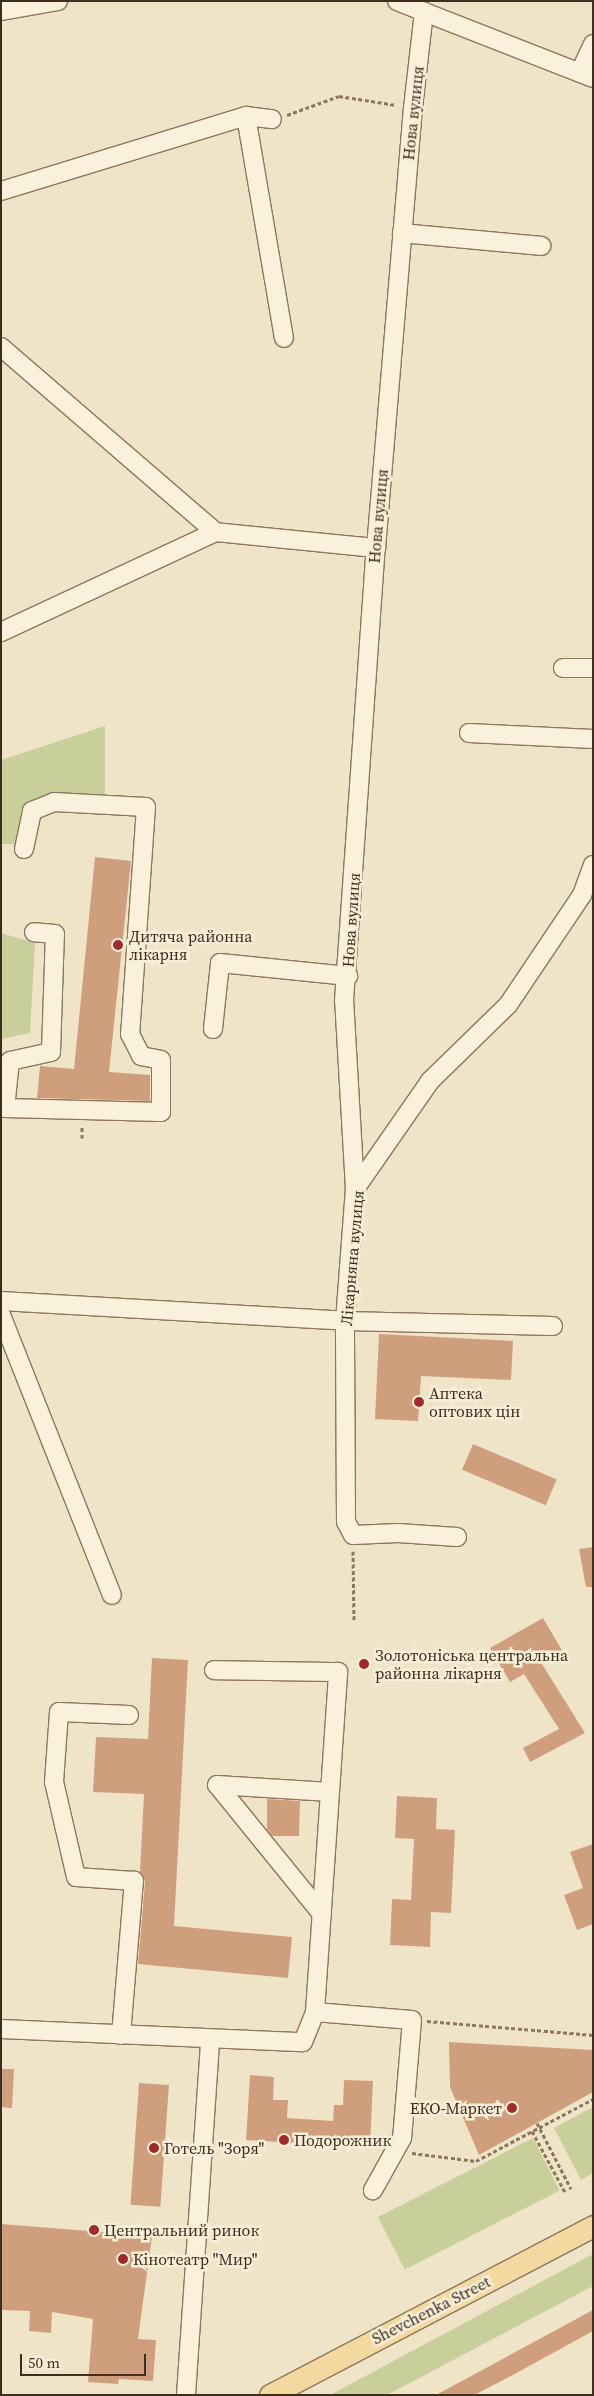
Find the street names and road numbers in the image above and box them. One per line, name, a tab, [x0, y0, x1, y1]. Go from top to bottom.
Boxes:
street label: Нова вулиця	[398, 65, 428, 161]
street label: Нова вулиця	[364, 468, 392, 564]
street label: Нова вулиця	[338, 872, 364, 968]
street label: Лікарняна вулиця	[337, 1189, 367, 1327]
street label: Shevchenka Street	[369, 2272, 493, 2348]

